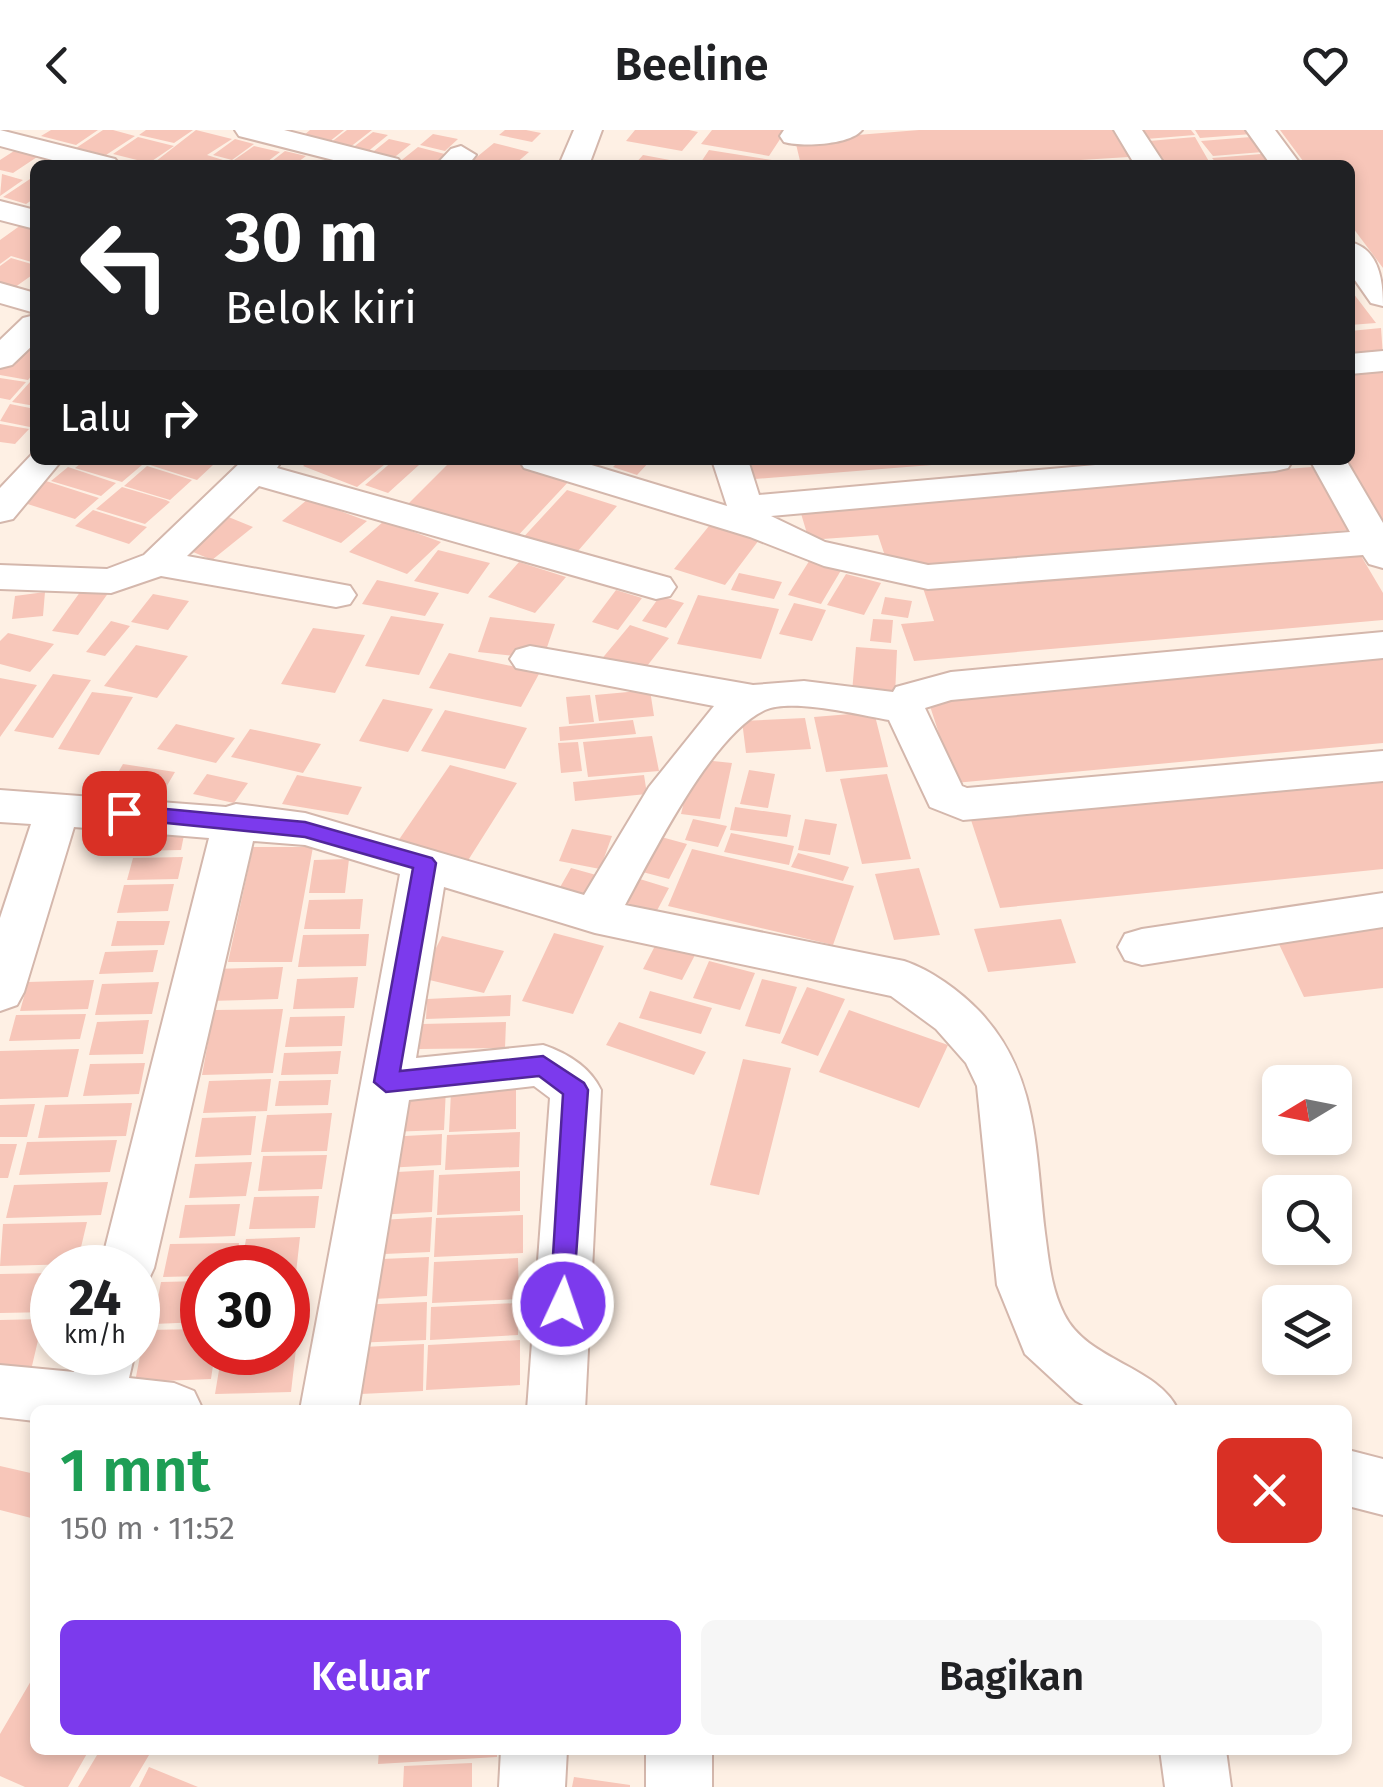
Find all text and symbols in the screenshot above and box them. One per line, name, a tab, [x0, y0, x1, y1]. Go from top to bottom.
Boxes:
icon: back	[30, 38, 85, 93]
text: Beeline	[614, 38, 769, 92]
icon: heart	[1298, 38, 1353, 93]
text: 30 m	[225, 196, 378, 280]
icon: left	[60, 200, 190, 330]
text: Belok kiri	[225, 281, 417, 335]
icon: right	[152, 390, 207, 445]
text: Lalu	[60, 395, 132, 441]
pin	[82, 771, 167, 856]
icon: arrive	[97, 786, 152, 841]
north arrow	[1262, 1065, 1352, 1155]
map controls	[1262, 1065, 1352, 1375]
button: search	[1262, 1175, 1352, 1265]
speed limit sign: 30	[180, 1245, 310, 1375]
position arrow	[511, 1252, 615, 1356]
text: 24	[69, 1268, 121, 1328]
button: layers	[1262, 1285, 1352, 1375]
text: km/h	[64, 1320, 126, 1350]
text: 1 mnt	[60, 1435, 210, 1507]
button: close	[1217, 1438, 1322, 1543]
text: 150 m · 11:52	[60, 1509, 235, 1547]
button: Keluar	[60, 1620, 681, 1735]
button: Bagikan	[701, 1620, 1322, 1735]

